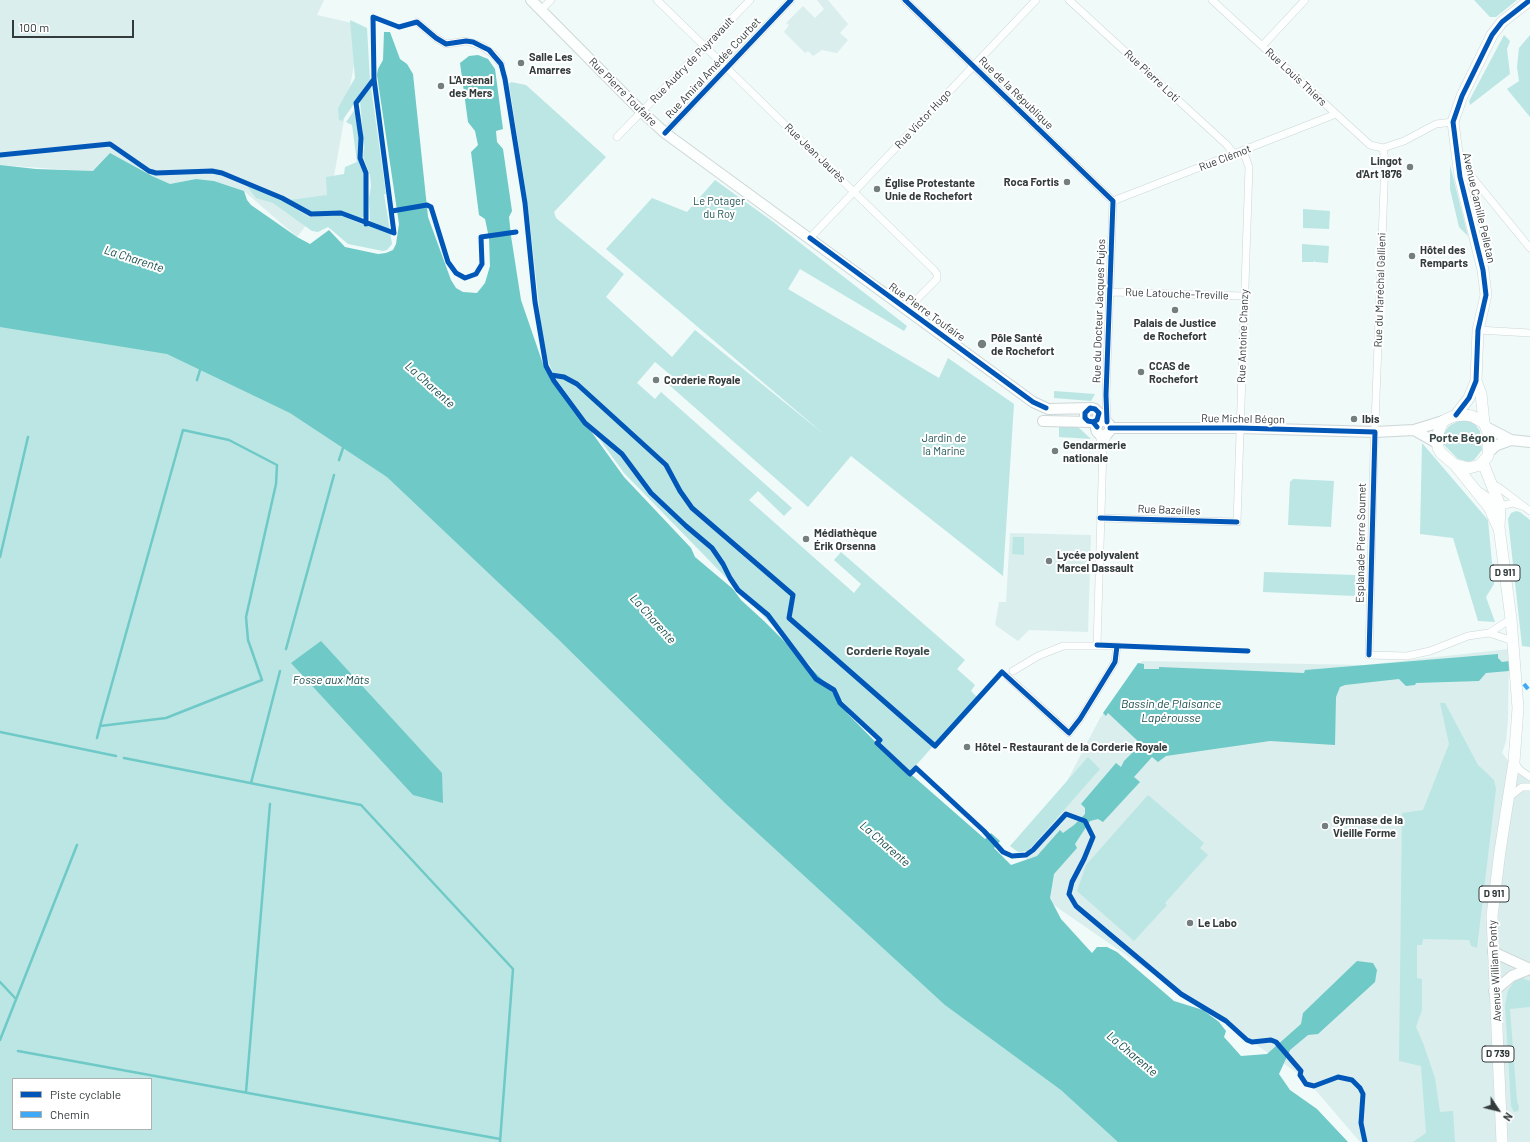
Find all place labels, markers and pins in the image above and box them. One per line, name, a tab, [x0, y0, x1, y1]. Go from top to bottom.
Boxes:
place label: Salle Les Amarres	[529, 50, 573, 76]
marker: Salle Les Amarres	[516, 58, 526, 68]
place label: L'Arsenal des Mers	[449, 73, 493, 99]
marker: L'Arsenal des Mers	[436, 81, 446, 91]
place label: Lingot d'Art 1876	[1356, 154, 1402, 180]
marker: Lingot d'Art 1876	[1405, 162, 1415, 172]
place label: Roca Fortis	[1004, 175, 1059, 189]
place label: Église Protestante Unie de Rochefort	[885, 176, 975, 202]
marker: Roca Fortis	[1062, 177, 1072, 187]
marker: Église Protestante Unie de Rochefort	[872, 184, 882, 194]
place label: Hôtel des Remparts	[1420, 243, 1468, 269]
marker: Hôtel des Remparts	[1407, 251, 1417, 261]
marker: Palais de Justice de Rochefort	[1170, 305, 1180, 315]
place label: Palais de Justice de Rochefort	[1134, 316, 1216, 342]
place label: Pôle Santé de Rochefort	[991, 331, 1055, 357]
marker: Pôle Santé de Rochefort	[976, 338, 988, 350]
place label: CCAS de Rochefort	[1149, 359, 1198, 385]
marker: CCAS de Rochefort	[1136, 367, 1146, 377]
place label: Corderie Royale	[664, 373, 741, 387]
marker: Corderie Royale	[651, 375, 661, 385]
place label: Ibis	[1362, 412, 1379, 426]
marker: Ibis	[1349, 414, 1359, 424]
place label: Gendarmerie nationale	[1063, 438, 1126, 464]
marker: Gendarmerie nationale	[1050, 446, 1060, 456]
place label: Médiathèque Érik Orsenna	[814, 526, 877, 552]
marker: Médiathèque Érik Orsenna	[801, 534, 811, 544]
place label: Lycée polyvalent Marcel Dassault	[1057, 548, 1139, 574]
marker: Lycée polyvalent Marcel Dassault	[1044, 556, 1054, 566]
place label: Hôtel - Restaurant de la Corderie Royale	[975, 740, 1168, 754]
marker: Hôtel - Restaurant de la Corderie Royale	[962, 742, 972, 752]
place label: Gymnase de la Vieille Forme	[1333, 813, 1403, 839]
marker: Gymnase de la Vieille Forme	[1320, 821, 1330, 831]
place label: Le Labo	[1198, 916, 1237, 930]
marker: Le Labo	[1185, 918, 1195, 928]

